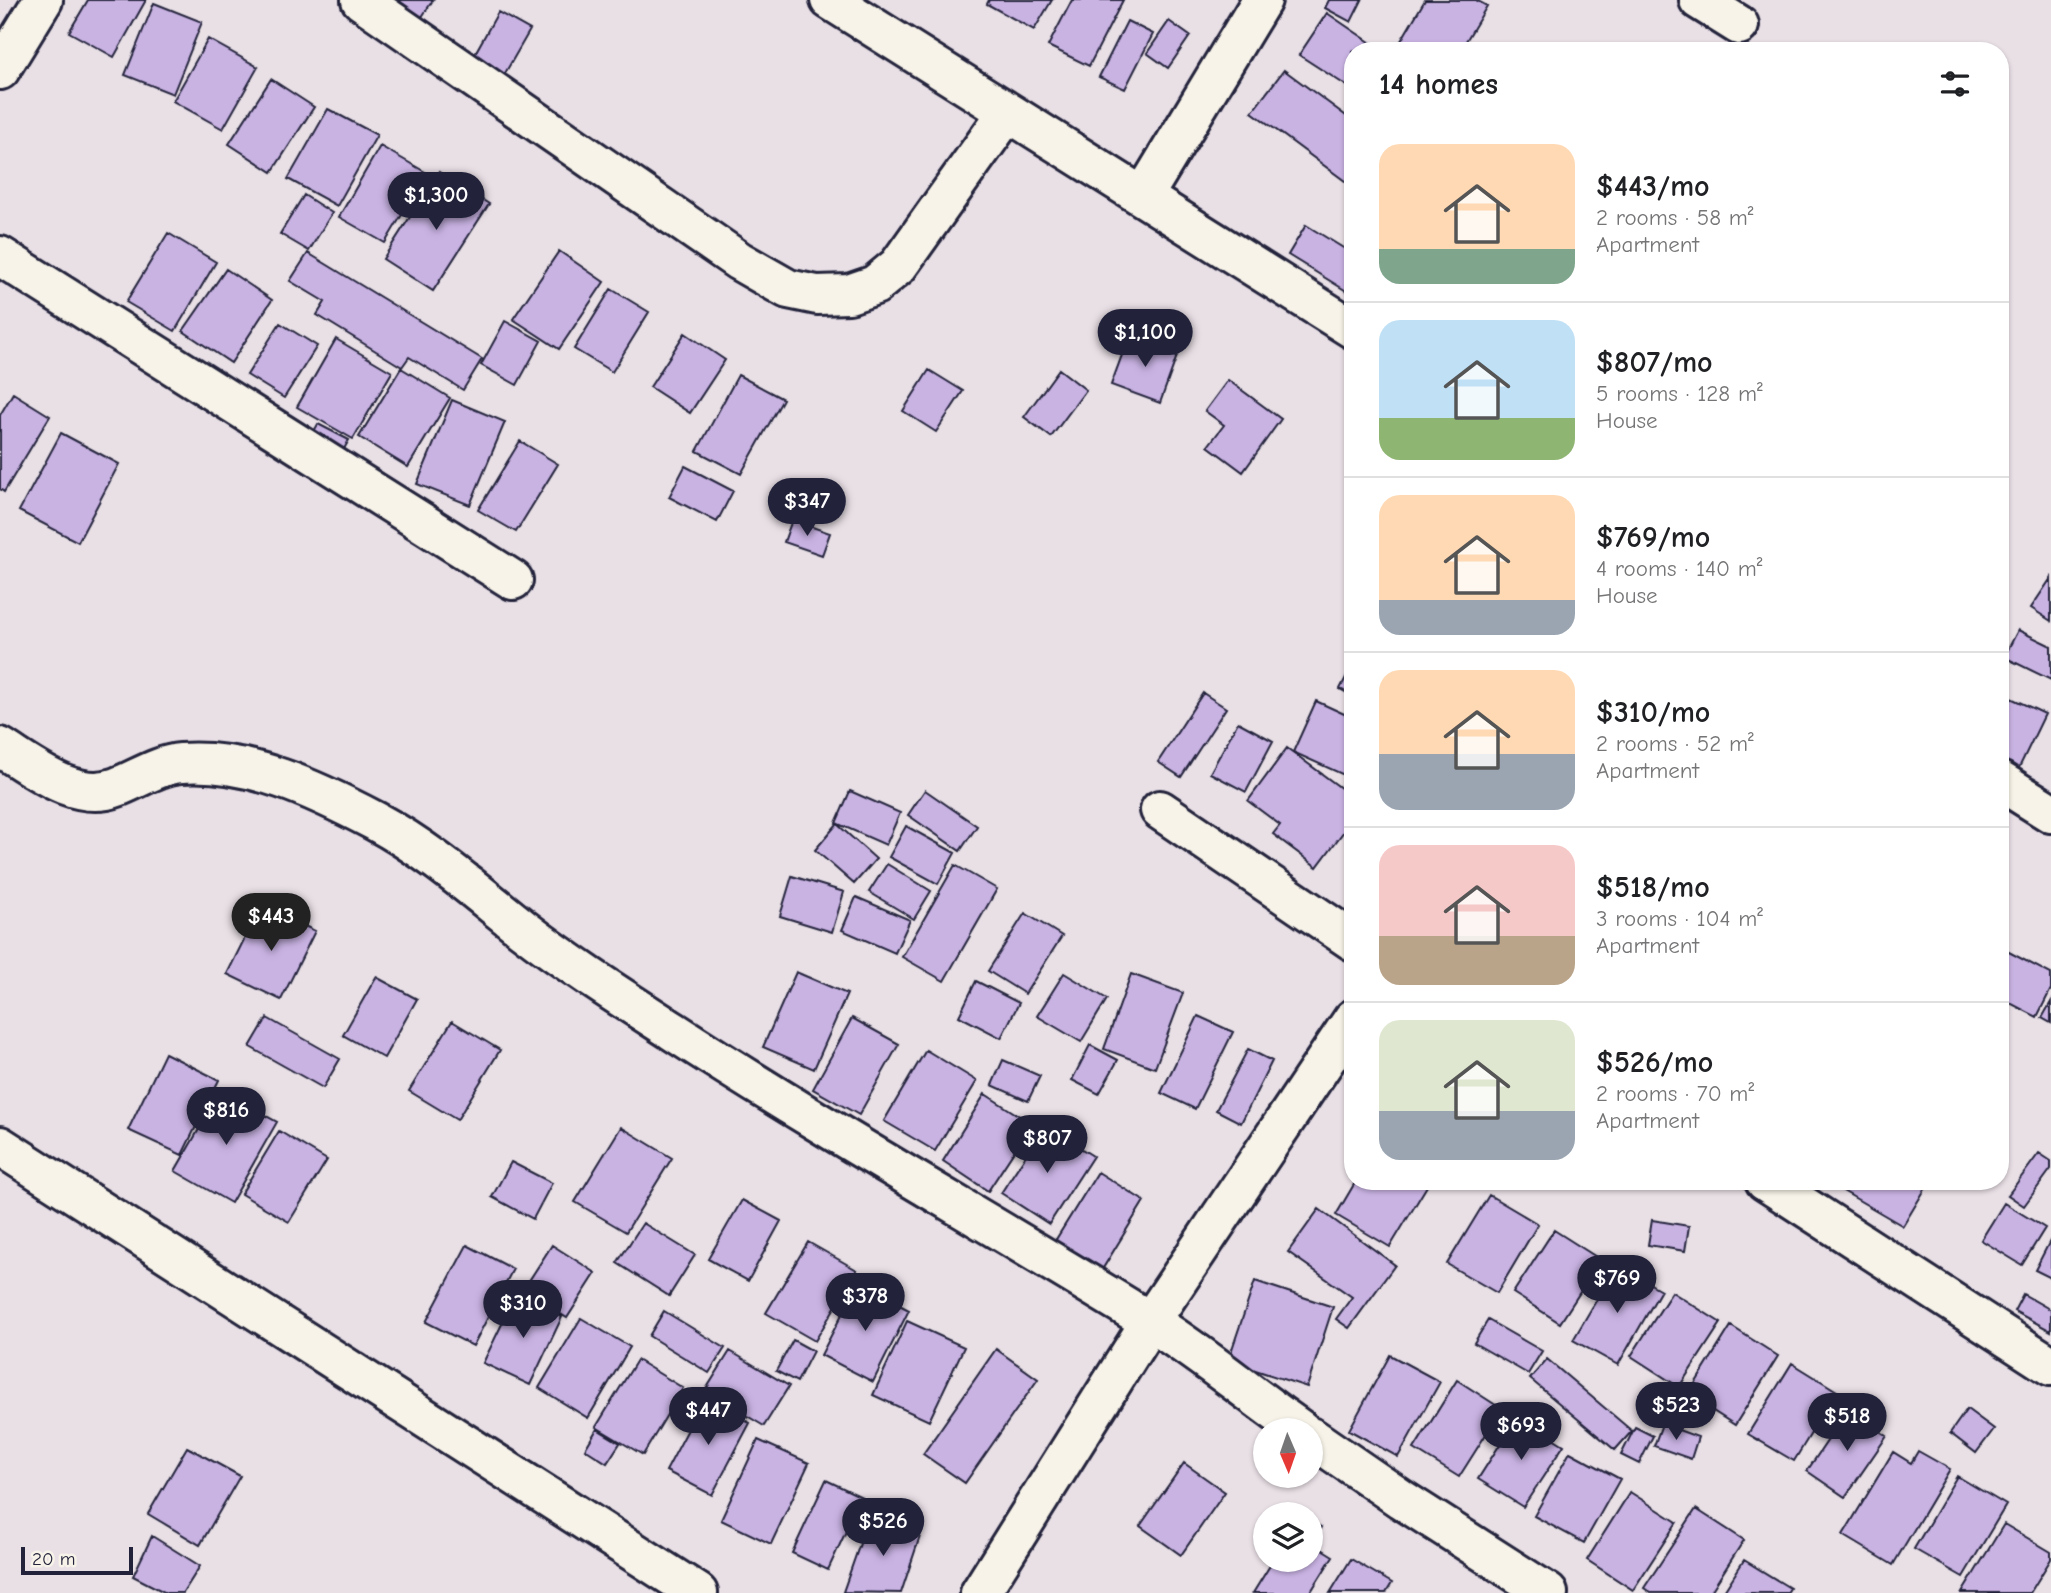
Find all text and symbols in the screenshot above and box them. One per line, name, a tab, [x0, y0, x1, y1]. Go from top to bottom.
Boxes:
icon: filters	[1936, 65, 1974, 103]
text: 14 homes	[1379, 67, 1498, 102]
text: $443/mo	[1596, 169, 1710, 204]
icon: home	[1435, 172, 1519, 256]
pin: $1,300	[379, 173, 493, 232]
text: $1,300	[404, 181, 468, 208]
text: 2 rooms · 58 m²	[1596, 204, 1754, 231]
text: Apartment	[1596, 231, 1699, 258]
pin: $1,100	[1088, 310, 1202, 369]
text: $1,100	[1114, 318, 1176, 345]
text: $807/mo	[1596, 345, 1713, 380]
icon: home	[1435, 348, 1519, 432]
text: 5 rooms · 128 m²	[1596, 380, 1763, 407]
text: House	[1596, 407, 1658, 434]
pin: $347	[766, 478, 848, 538]
text: $347	[784, 487, 830, 514]
text: $769/mo	[1596, 520, 1710, 555]
icon: home	[1435, 523, 1519, 607]
text: 4 rooms · 140 m²	[1596, 555, 1763, 582]
text: House	[1596, 582, 1658, 609]
text: $310/mo	[1596, 695, 1710, 730]
icon: home	[1435, 698, 1519, 782]
text: 2 rooms · 52 m²	[1596, 730, 1754, 757]
text: Apartment	[1596, 757, 1699, 784]
text: $518/mo	[1596, 870, 1710, 905]
icon: home	[1435, 873, 1519, 957]
pin: $443	[230, 894, 312, 953]
text: $443	[248, 902, 294, 929]
text: 3 rooms · 104 m²	[1596, 905, 1763, 932]
text: Apartment	[1596, 932, 1699, 959]
text: $526/mo	[1596, 1045, 1713, 1080]
icon: home	[1435, 1048, 1519, 1132]
text: 2 rooms · 70 m²	[1596, 1080, 1754, 1107]
pin: $816	[185, 1088, 267, 1147]
text: $816	[203, 1096, 249, 1123]
text: Apartment	[1596, 1107, 1699, 1134]
pin: $807	[1006, 1116, 1088, 1175]
text: $807	[1022, 1124, 1072, 1151]
pin: $769	[1576, 1256, 1658, 1315]
text: $769	[1593, 1264, 1641, 1291]
pin: $378	[824, 1274, 906, 1333]
pin: $310	[482, 1280, 564, 1340]
text: $378	[842, 1282, 888, 1309]
text: $310	[499, 1289, 547, 1316]
pin: $523	[1635, 1382, 1717, 1442]
pin: $447	[667, 1388, 749, 1447]
text: $523	[1652, 1391, 1700, 1418]
pin: $518	[1806, 1394, 1888, 1453]
text: $447	[685, 1396, 731, 1423]
pin: $693	[1480, 1402, 1562, 1462]
text: $518	[1824, 1402, 1870, 1429]
text: $693	[1496, 1411, 1546, 1438]
north arrow	[1253, 1418, 1323, 1488]
map controls	[1253, 1418, 1323, 1572]
pin: $526	[842, 1498, 924, 1558]
button: layers	[1253, 1502, 1323, 1572]
text: $526	[858, 1507, 908, 1534]
scale bar	[21, 1544, 133, 1576]
text: 20 m	[32, 1548, 76, 1570]

